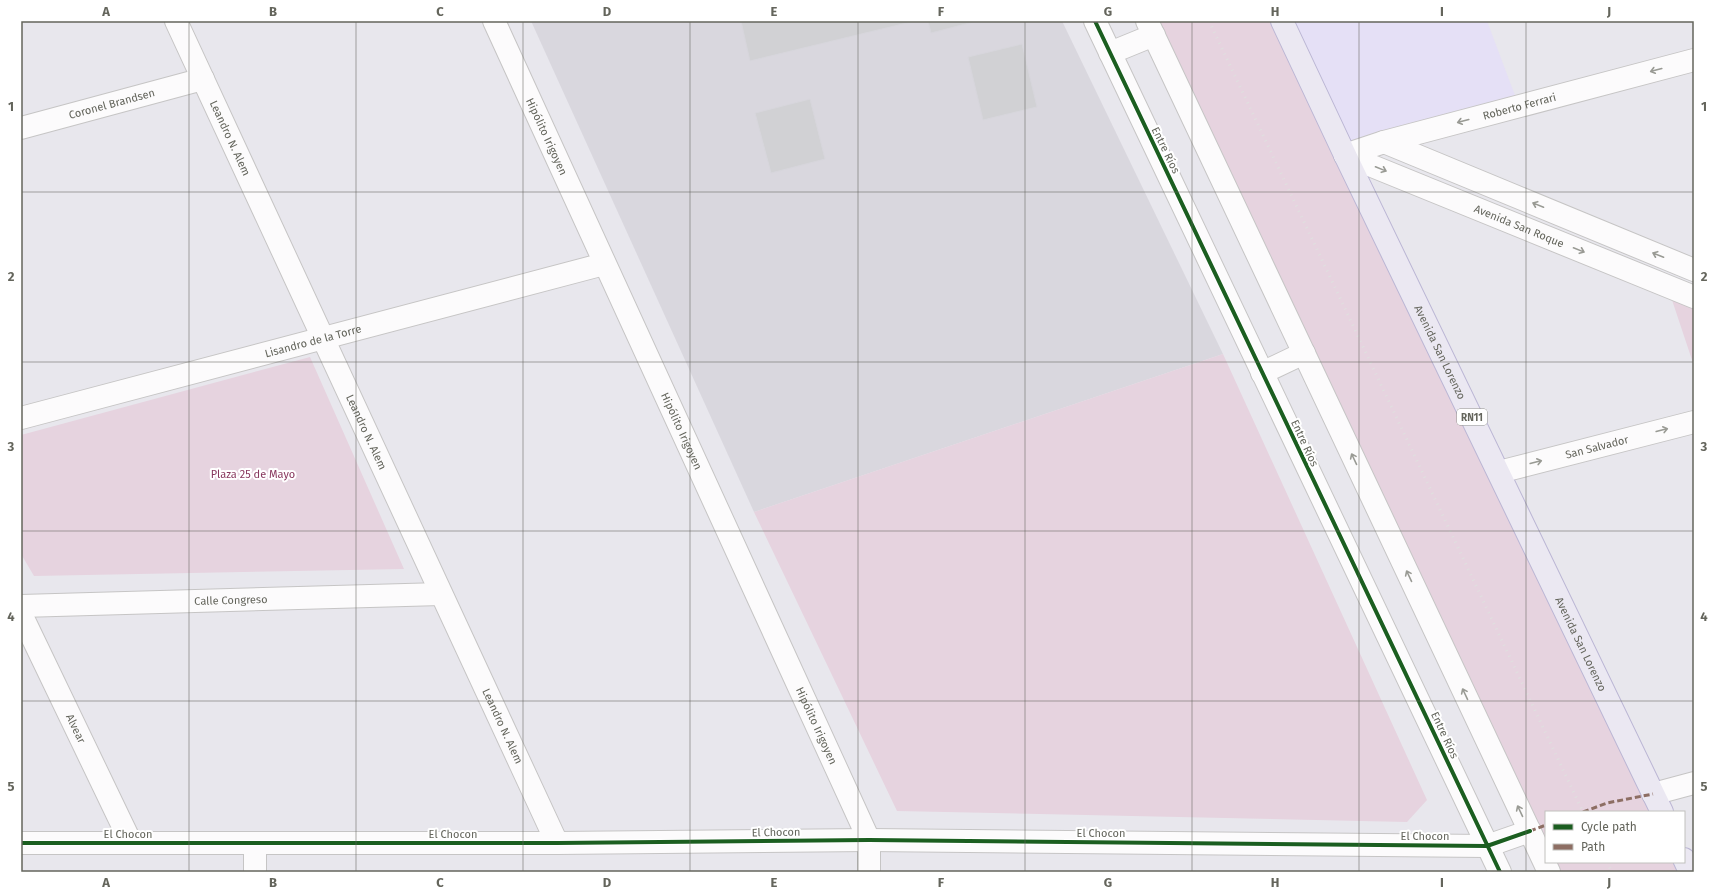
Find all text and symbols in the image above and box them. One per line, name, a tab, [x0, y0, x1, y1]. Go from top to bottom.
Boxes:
text: A	[101, 4, 110, 19]
text: B	[269, 4, 277, 19]
text: C	[436, 4, 444, 19]
text: D	[603, 4, 612, 19]
text: E	[771, 4, 778, 19]
text: F	[938, 4, 945, 19]
text: G	[1104, 4, 1112, 19]
text: H	[1271, 4, 1279, 19]
text: I	[1440, 4, 1444, 19]
text: J	[1606, 4, 1611, 19]
one-way arrow	[1650, 67, 1663, 74]
street label: Coronel Brandsen	[67, 86, 156, 122]
street label: Roberto Ferrari	[1481, 91, 1558, 123]
street label: Hipólito Irigoyen	[523, 96, 570, 177]
text: 1	[8, 99, 14, 114]
street label: Leandro N. Alem	[207, 99, 253, 178]
text: 1	[1701, 99, 1707, 114]
one-way arrow	[1457, 118, 1470, 125]
street label: Entre Ríos	[1149, 125, 1182, 176]
one-way arrow	[1374, 166, 1386, 174]
one-way arrow	[1532, 201, 1544, 209]
street label: Avenida San Roque	[1472, 202, 1566, 250]
one-way arrow	[1572, 247, 1584, 255]
one-way arrow	[1652, 250, 1664, 258]
text: 2	[8, 269, 15, 284]
text: 2	[1701, 269, 1708, 284]
street label: Avenida San Lorenzo	[1411, 303, 1468, 402]
street label: Lisandro de la Torre	[263, 322, 363, 360]
street label: Hipólito Irigoyen	[658, 391, 705, 472]
street label: Leandro N. Alem	[343, 393, 389, 472]
road number: RN11	[1457, 409, 1487, 425]
street label: Entre Ríos	[1288, 418, 1321, 469]
one-way arrow	[1656, 426, 1669, 433]
street label: San Salvador	[1564, 433, 1631, 462]
text: 3	[7, 439, 15, 454]
text: 3	[1700, 439, 1708, 454]
one-way arrow	[1350, 453, 1357, 465]
one-way arrow	[1530, 458, 1543, 466]
park label: Plaza 25 de Mayo	[211, 468, 295, 481]
one-way arrow	[1405, 571, 1412, 583]
street label: Calle Congreso	[194, 593, 268, 608]
street label: Avenida San Lorenzo	[1552, 595, 1609, 694]
text: 4	[7, 609, 15, 624]
text: 4	[1700, 609, 1708, 624]
street label: Hipólito Irigoyen	[793, 685, 839, 767]
street label: Leandro N. Alem	[479, 687, 525, 766]
one-way arrow	[1461, 688, 1468, 700]
street label: Entre Ríos	[1428, 710, 1461, 761]
street label: Alvear	[63, 712, 88, 746]
text: 5	[8, 779, 15, 794]
text: 5	[1701, 779, 1708, 794]
one-way arrow	[1516, 806, 1523, 818]
legend	[1545, 811, 1685, 863]
text: Cycle path	[1581, 820, 1637, 834]
street label: El Chocon	[752, 826, 801, 839]
street label: El Chocon	[1077, 827, 1125, 840]
street label: El Chocon	[104, 828, 152, 841]
street label: El Chocon	[429, 828, 477, 841]
street label: El Chocon	[1401, 830, 1449, 843]
text: Path	[1581, 840, 1605, 854]
text: A	[101, 875, 110, 890]
text: B	[269, 875, 277, 890]
text: C	[436, 875, 444, 890]
text: D	[603, 875, 612, 890]
text: E	[771, 875, 778, 890]
text: F	[938, 875, 945, 890]
text: G	[1104, 875, 1112, 890]
text: H	[1271, 875, 1279, 890]
text: I	[1440, 875, 1444, 890]
text: J	[1606, 875, 1611, 890]

